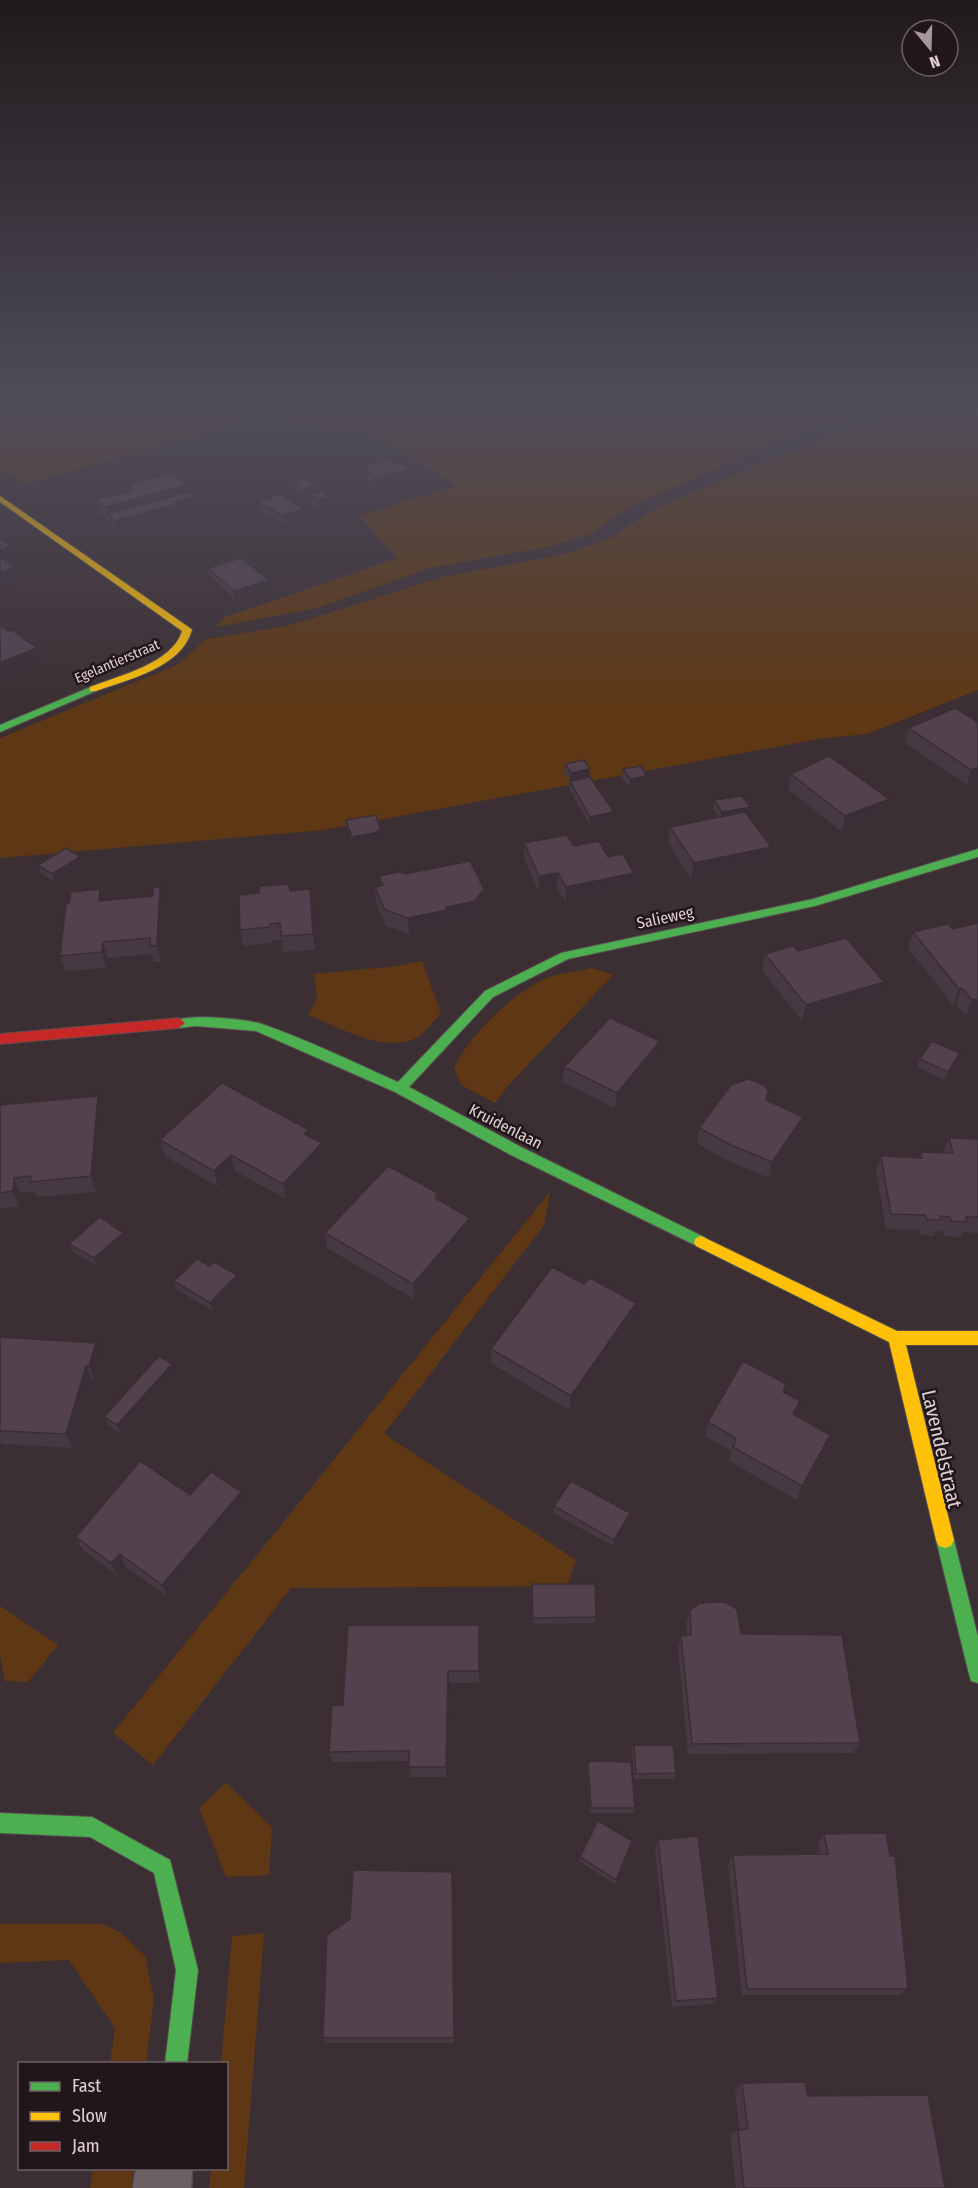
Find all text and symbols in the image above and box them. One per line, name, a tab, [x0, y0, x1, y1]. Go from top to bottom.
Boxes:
north arrow	[900, 18, 960, 78]
text: N	[927, 51, 942, 72]
street label: Egelantierstraat	[72, 636, 162, 687]
street label: Salieweg	[635, 902, 696, 933]
street label: Kruidenlaan	[466, 1100, 546, 1153]
street label: Lavendelstraat	[917, 1387, 967, 1511]
legend	[18, 2062, 228, 2170]
text: Fast	[72, 2075, 101, 2097]
text: Slow	[72, 2105, 107, 2127]
text: Jam	[72, 2135, 100, 2157]

